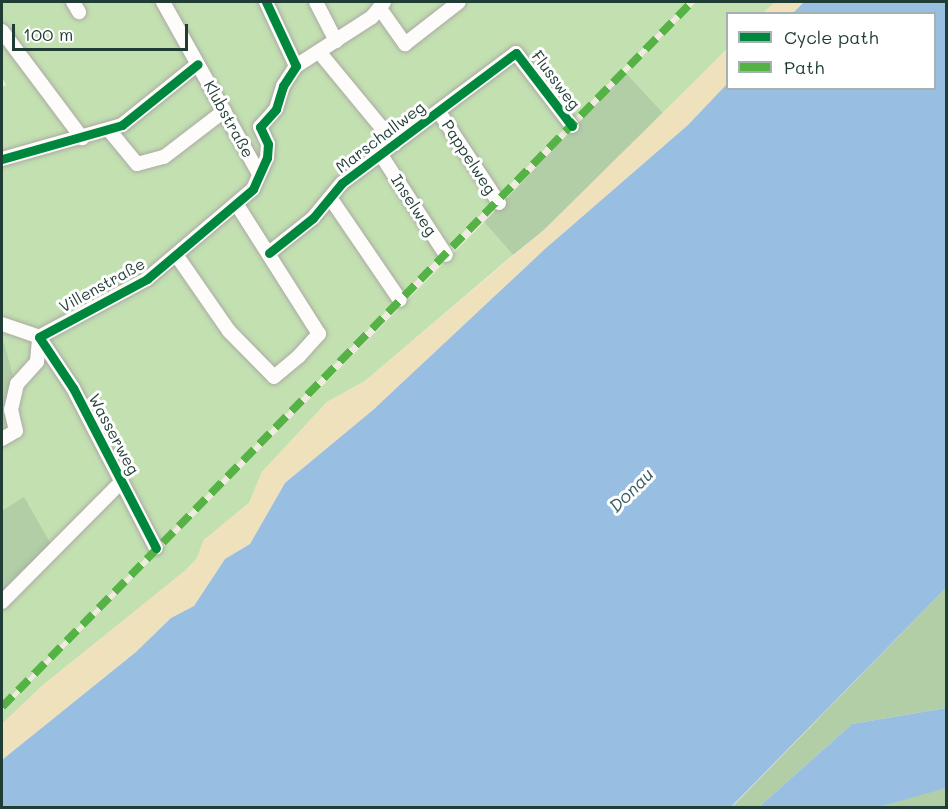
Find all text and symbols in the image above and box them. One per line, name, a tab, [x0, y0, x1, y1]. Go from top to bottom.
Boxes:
scale bar	[15, 12, 190, 50]
legend	[726, 12, 936, 90]
text: 100 m	[23, 22, 73, 46]
text: Cycle path	[784, 25, 879, 49]
street label: Flussweg	[528, 47, 584, 113]
text: Path	[784, 55, 824, 79]
street label: Klubstraße	[200, 77, 258, 161]
street label: Marschallweg	[332, 97, 428, 177]
street label: Pappelweg	[438, 116, 500, 198]
street label: Inselweg	[387, 171, 441, 239]
street label: Villenstraße	[56, 254, 148, 316]
street label: Wasserweg	[85, 390, 143, 478]
water label: Donau	[604, 463, 658, 517]

